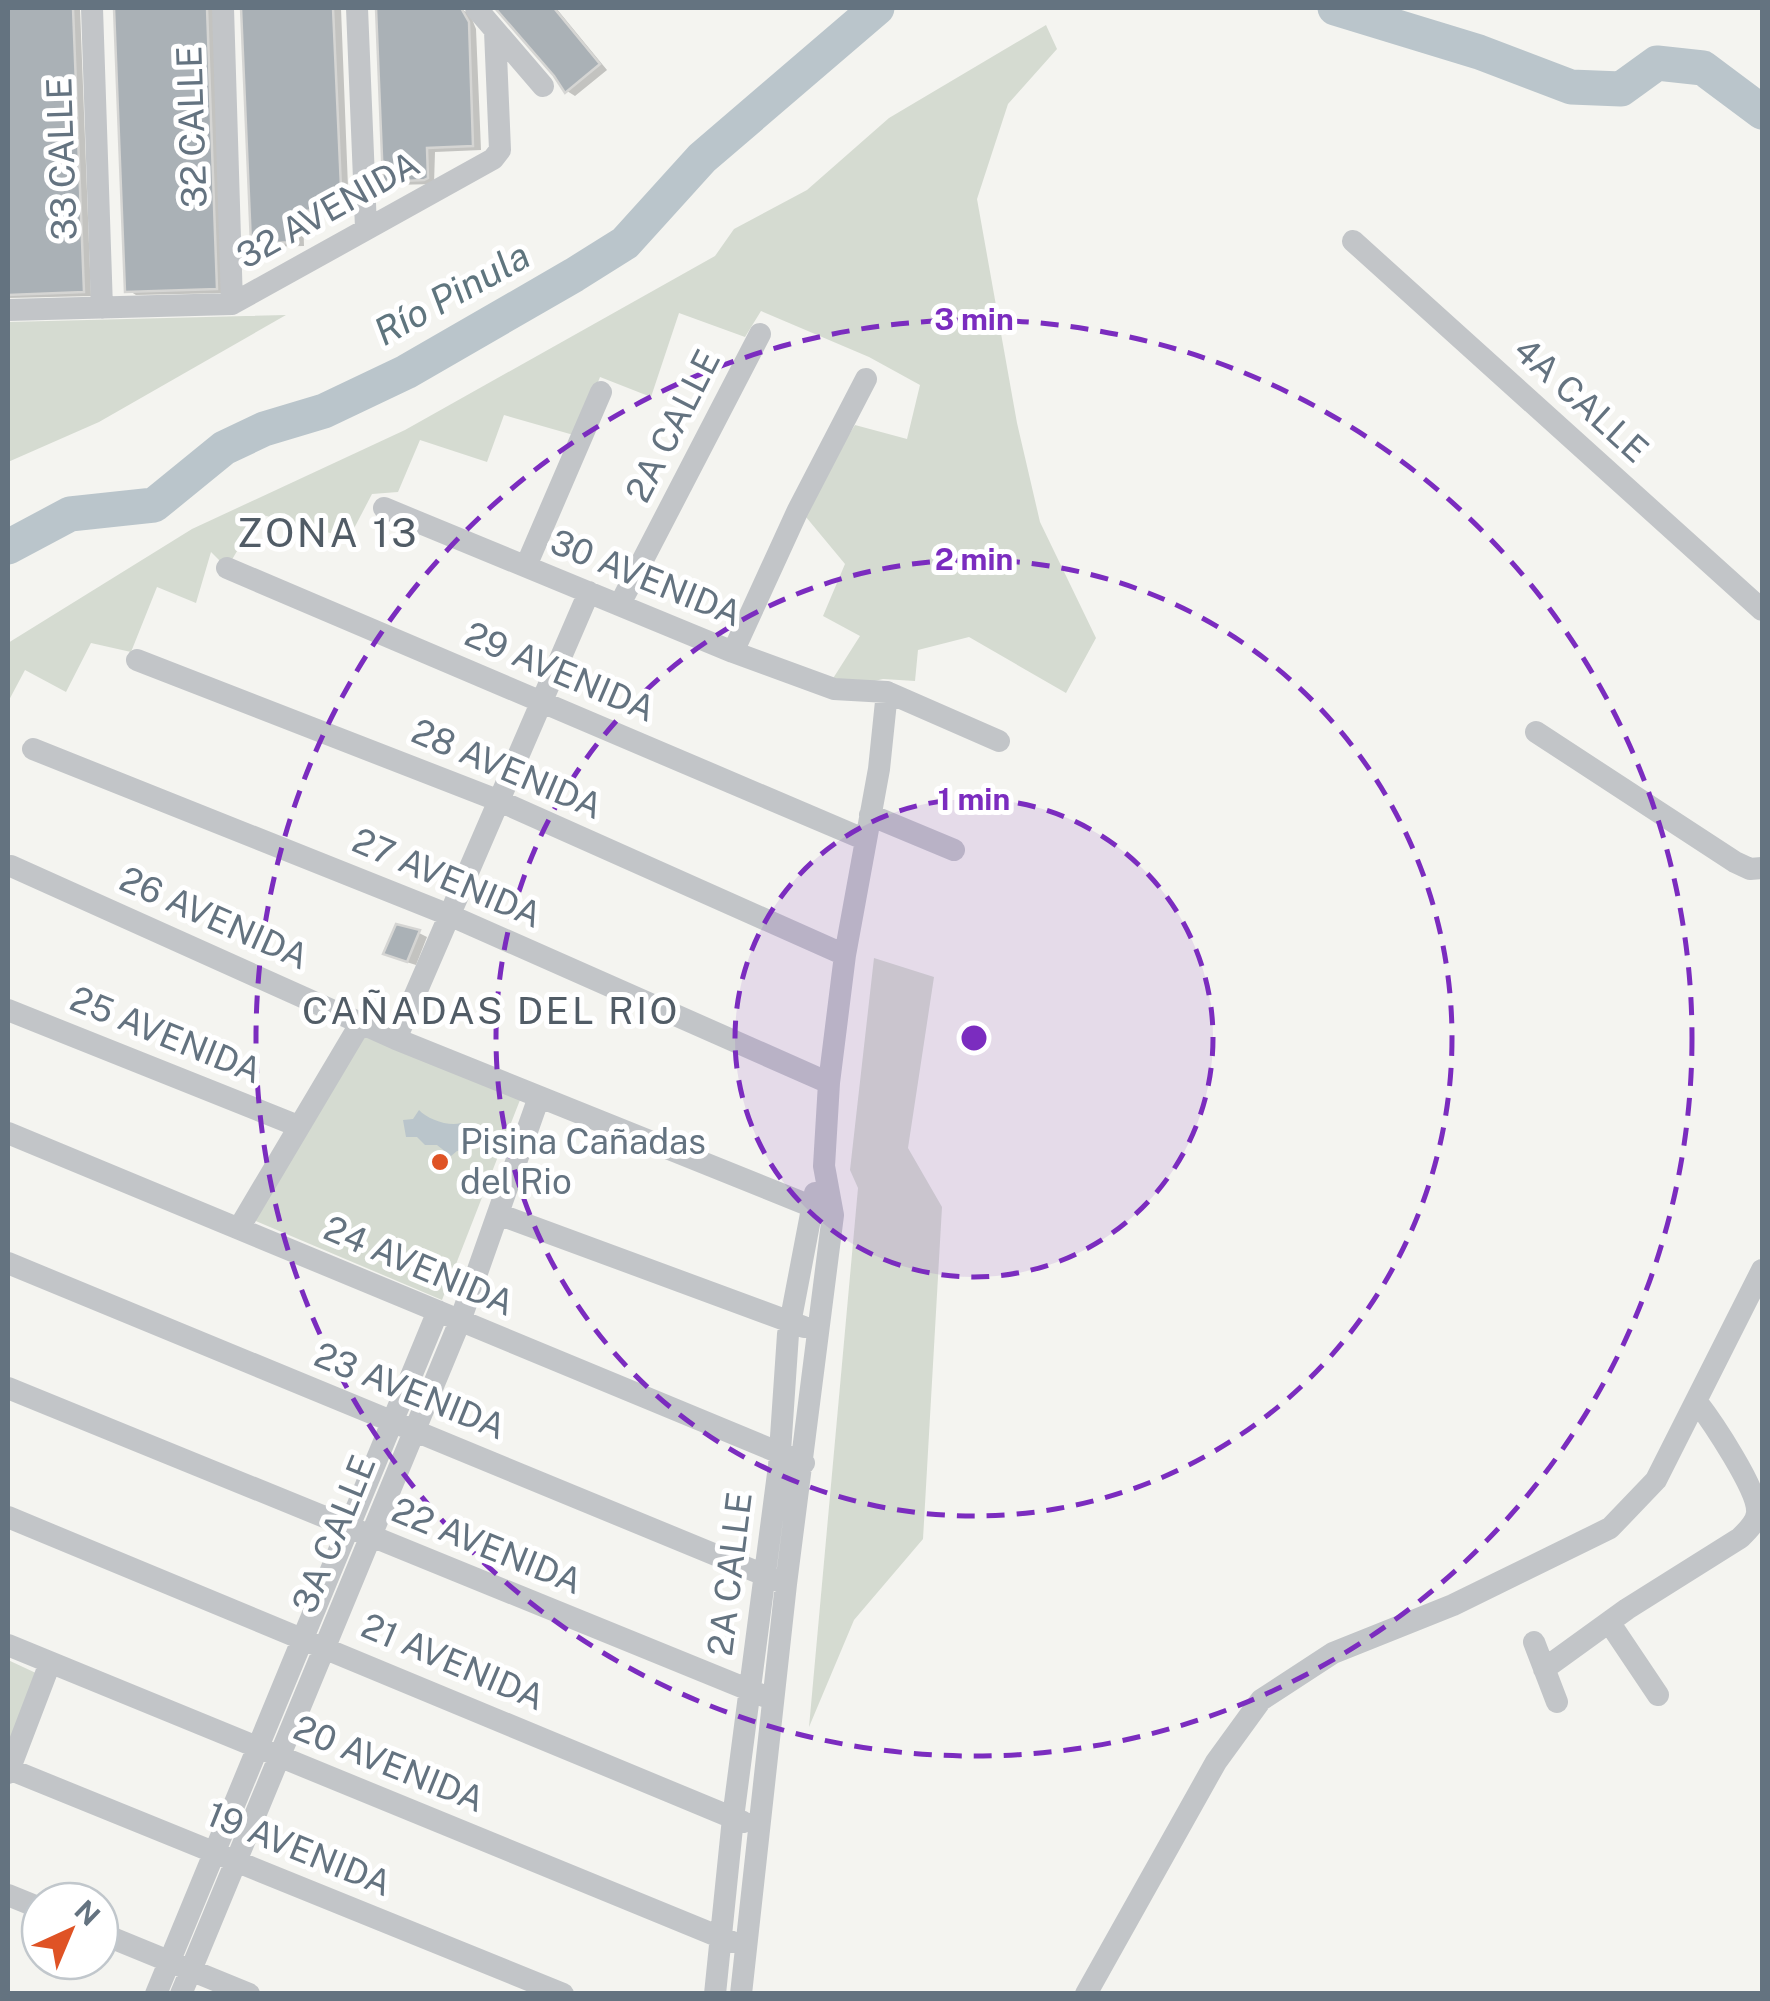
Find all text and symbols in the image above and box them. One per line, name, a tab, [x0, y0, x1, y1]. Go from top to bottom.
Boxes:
street label: 32 CALLE	[168, 45, 215, 209]
street label: 33 CALLE	[38, 77, 85, 241]
street label: 32 AVENIDA	[229, 143, 426, 277]
water label: Río Pinula	[366, 233, 537, 355]
text: 3 min	[934, 301, 1014, 337]
street label: 4A CALLE	[1506, 329, 1657, 470]
street label: 2A CALLE	[617, 343, 728, 509]
district label: ZONA 13	[237, 509, 419, 556]
street label: 30 AVENIDA	[545, 521, 748, 634]
text: 2 min	[935, 541, 1013, 577]
street label: 29 AVENIDA	[459, 613, 661, 730]
street label: 28 AVENIDA	[406, 710, 609, 827]
text: 1 min	[938, 781, 1010, 817]
street label: 27 AVENIDA	[347, 819, 548, 936]
street label: 26 AVENIDA	[114, 858, 315, 977]
street label: 25 AVENIDA	[65, 978, 268, 1091]
district label: CAÑADAS DEL RIO	[302, 988, 680, 1033]
centre of rings	[956, 1020, 992, 1056]
place label: Pisina Cañadas del Rio	[460, 1121, 706, 1202]
marker: Pisina Cañadas del Rio	[429, 1151, 451, 1173]
street label: 24 AVENIDA	[318, 1207, 520, 1324]
street label: 23 AVENIDA	[309, 1334, 512, 1447]
street label: 3A CALLE	[283, 1449, 384, 1618]
street label: 22 AVENIDA	[386, 1489, 588, 1602]
street label: 2A CALLE	[699, 1490, 760, 1658]
street label: 21 AVENIDA	[356, 1605, 551, 1718]
street label: 20 AVENIDA	[288, 1707, 490, 1820]
street label: 19 AVENIDA	[201, 1793, 397, 1904]
north arrow	[20, 1881, 120, 1981]
text: N	[68, 1893, 107, 1932]

